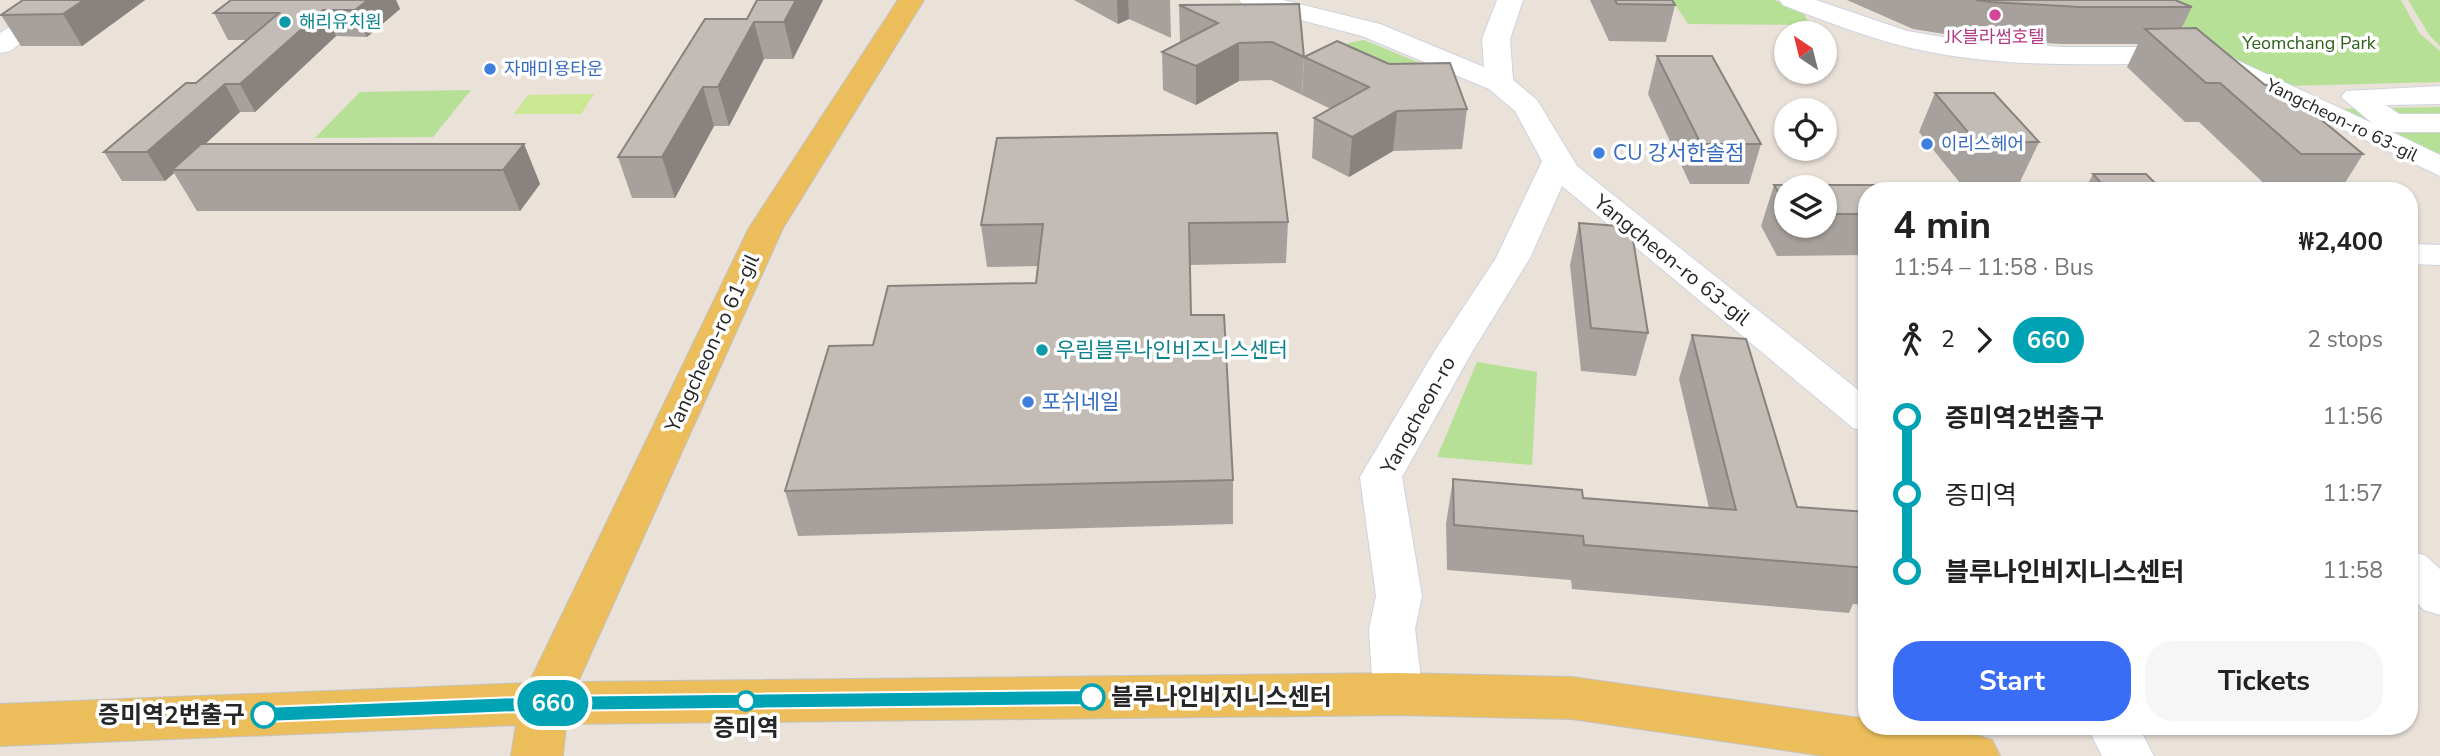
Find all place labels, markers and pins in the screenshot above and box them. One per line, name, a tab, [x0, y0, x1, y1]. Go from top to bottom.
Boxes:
marker: JK블라썸호텔	[1987, 7, 2003, 23]
place label: 해리유치원	[299, 10, 382, 34]
marker: 해리유치원	[277, 14, 293, 30]
place label: JK블라썸호텔	[1944, 25, 2045, 49]
place label: 자매미용타운	[504, 57, 603, 81]
marker: 자매미용타운	[482, 61, 498, 77]
place label: 이리스헤어	[1941, 132, 2024, 156]
marker: 이리스헤어	[1919, 136, 1935, 152]
place label: CU 강서한솔점	[1613, 139, 1744, 167]
marker: CU 강서한솔점	[1591, 145, 1607, 161]
place label: 우림블루나인비즈니스센터	[1056, 336, 1288, 364]
marker: 우림블루나인비즈니스센터	[1034, 342, 1050, 358]
place label: 포쉬네일	[1042, 388, 1119, 416]
marker: 포쉬네일	[1020, 394, 1036, 410]
place label: 블루나인비지니스센터	[1111, 681, 1332, 713]
marker: 블루나인비지니스센터	[1079, 684, 1105, 710]
marker: 증미역	[736, 691, 756, 711]
place label: 증미역2번출구	[98, 699, 245, 731]
marker: 증미역2번출구	[251, 702, 277, 728]
place label: 증미역	[713, 712, 779, 744]

